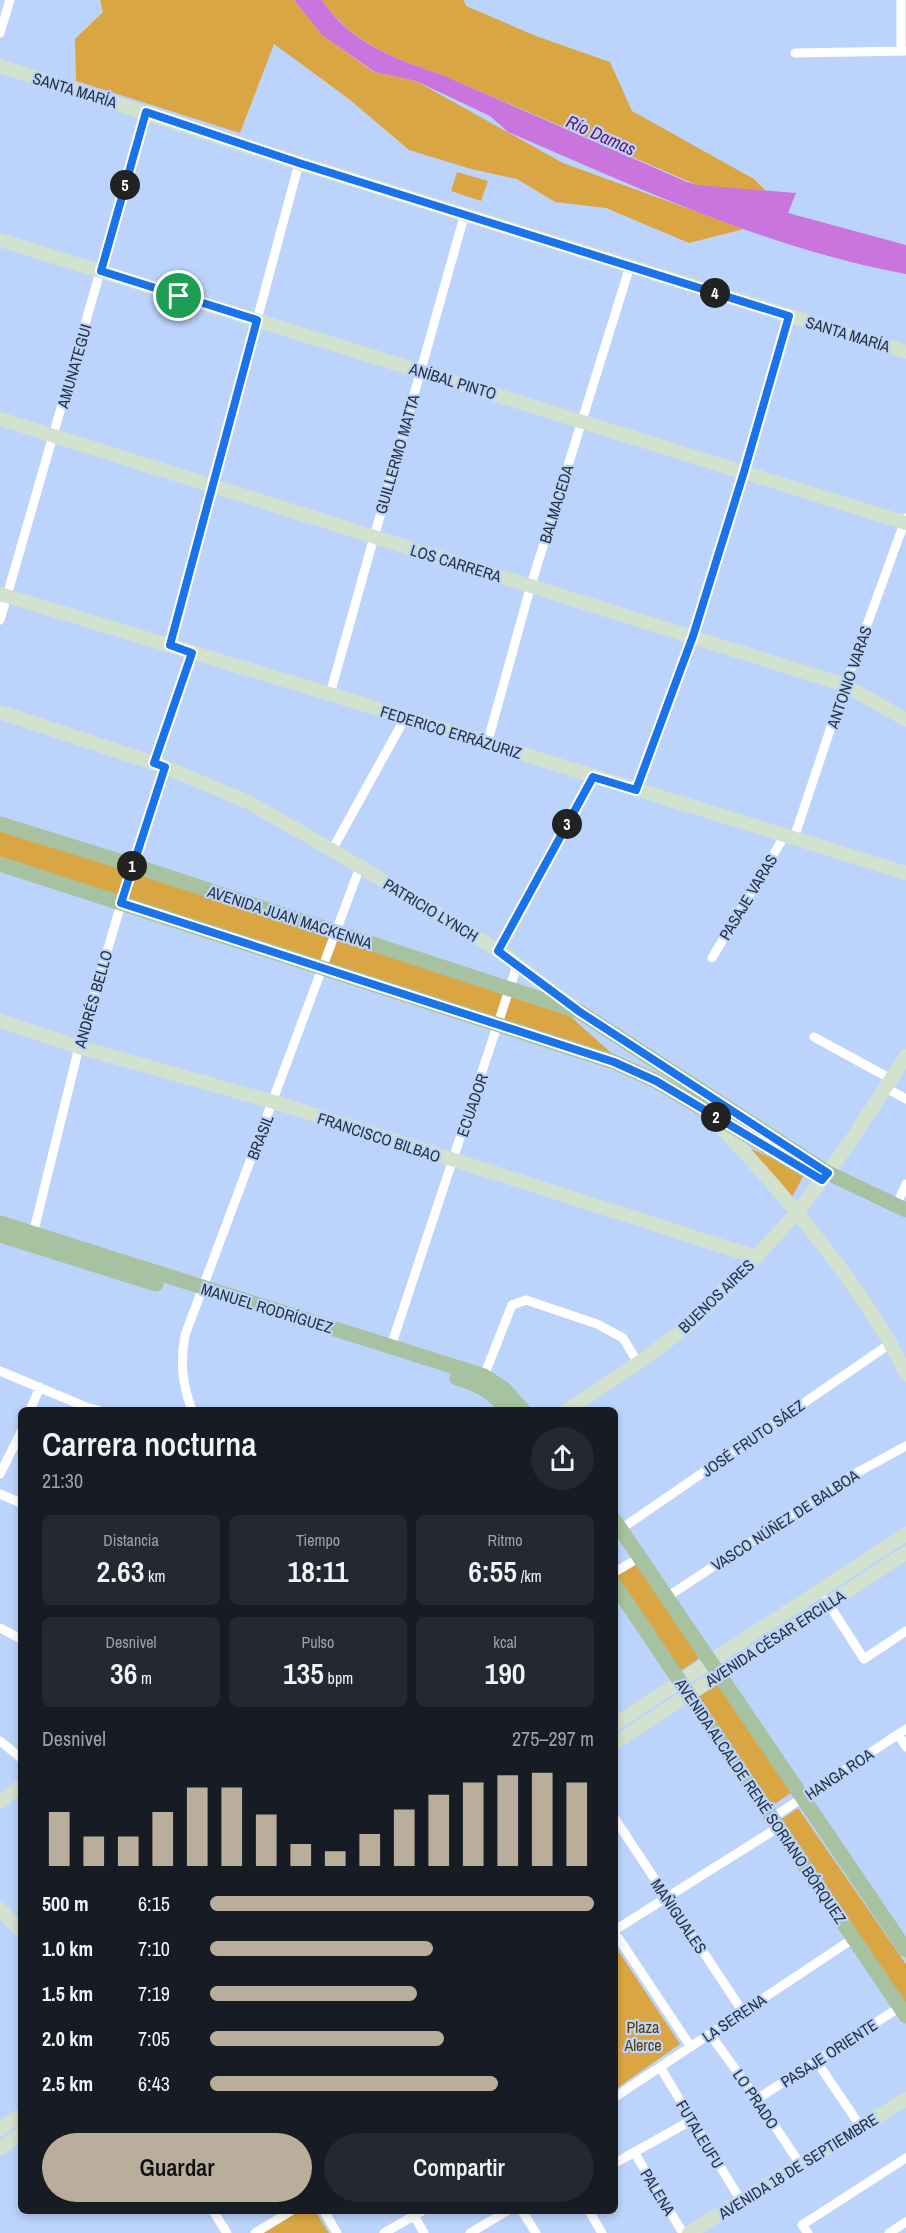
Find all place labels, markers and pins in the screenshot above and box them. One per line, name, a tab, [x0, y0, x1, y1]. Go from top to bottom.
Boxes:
pin: 5	[110, 170, 140, 200]
pin	[153, 270, 204, 321]
pin: 4	[700, 278, 730, 308]
pin: 3	[552, 809, 582, 839]
pin: 1	[117, 851, 147, 881]
pin: 2	[701, 1102, 731, 1132]

